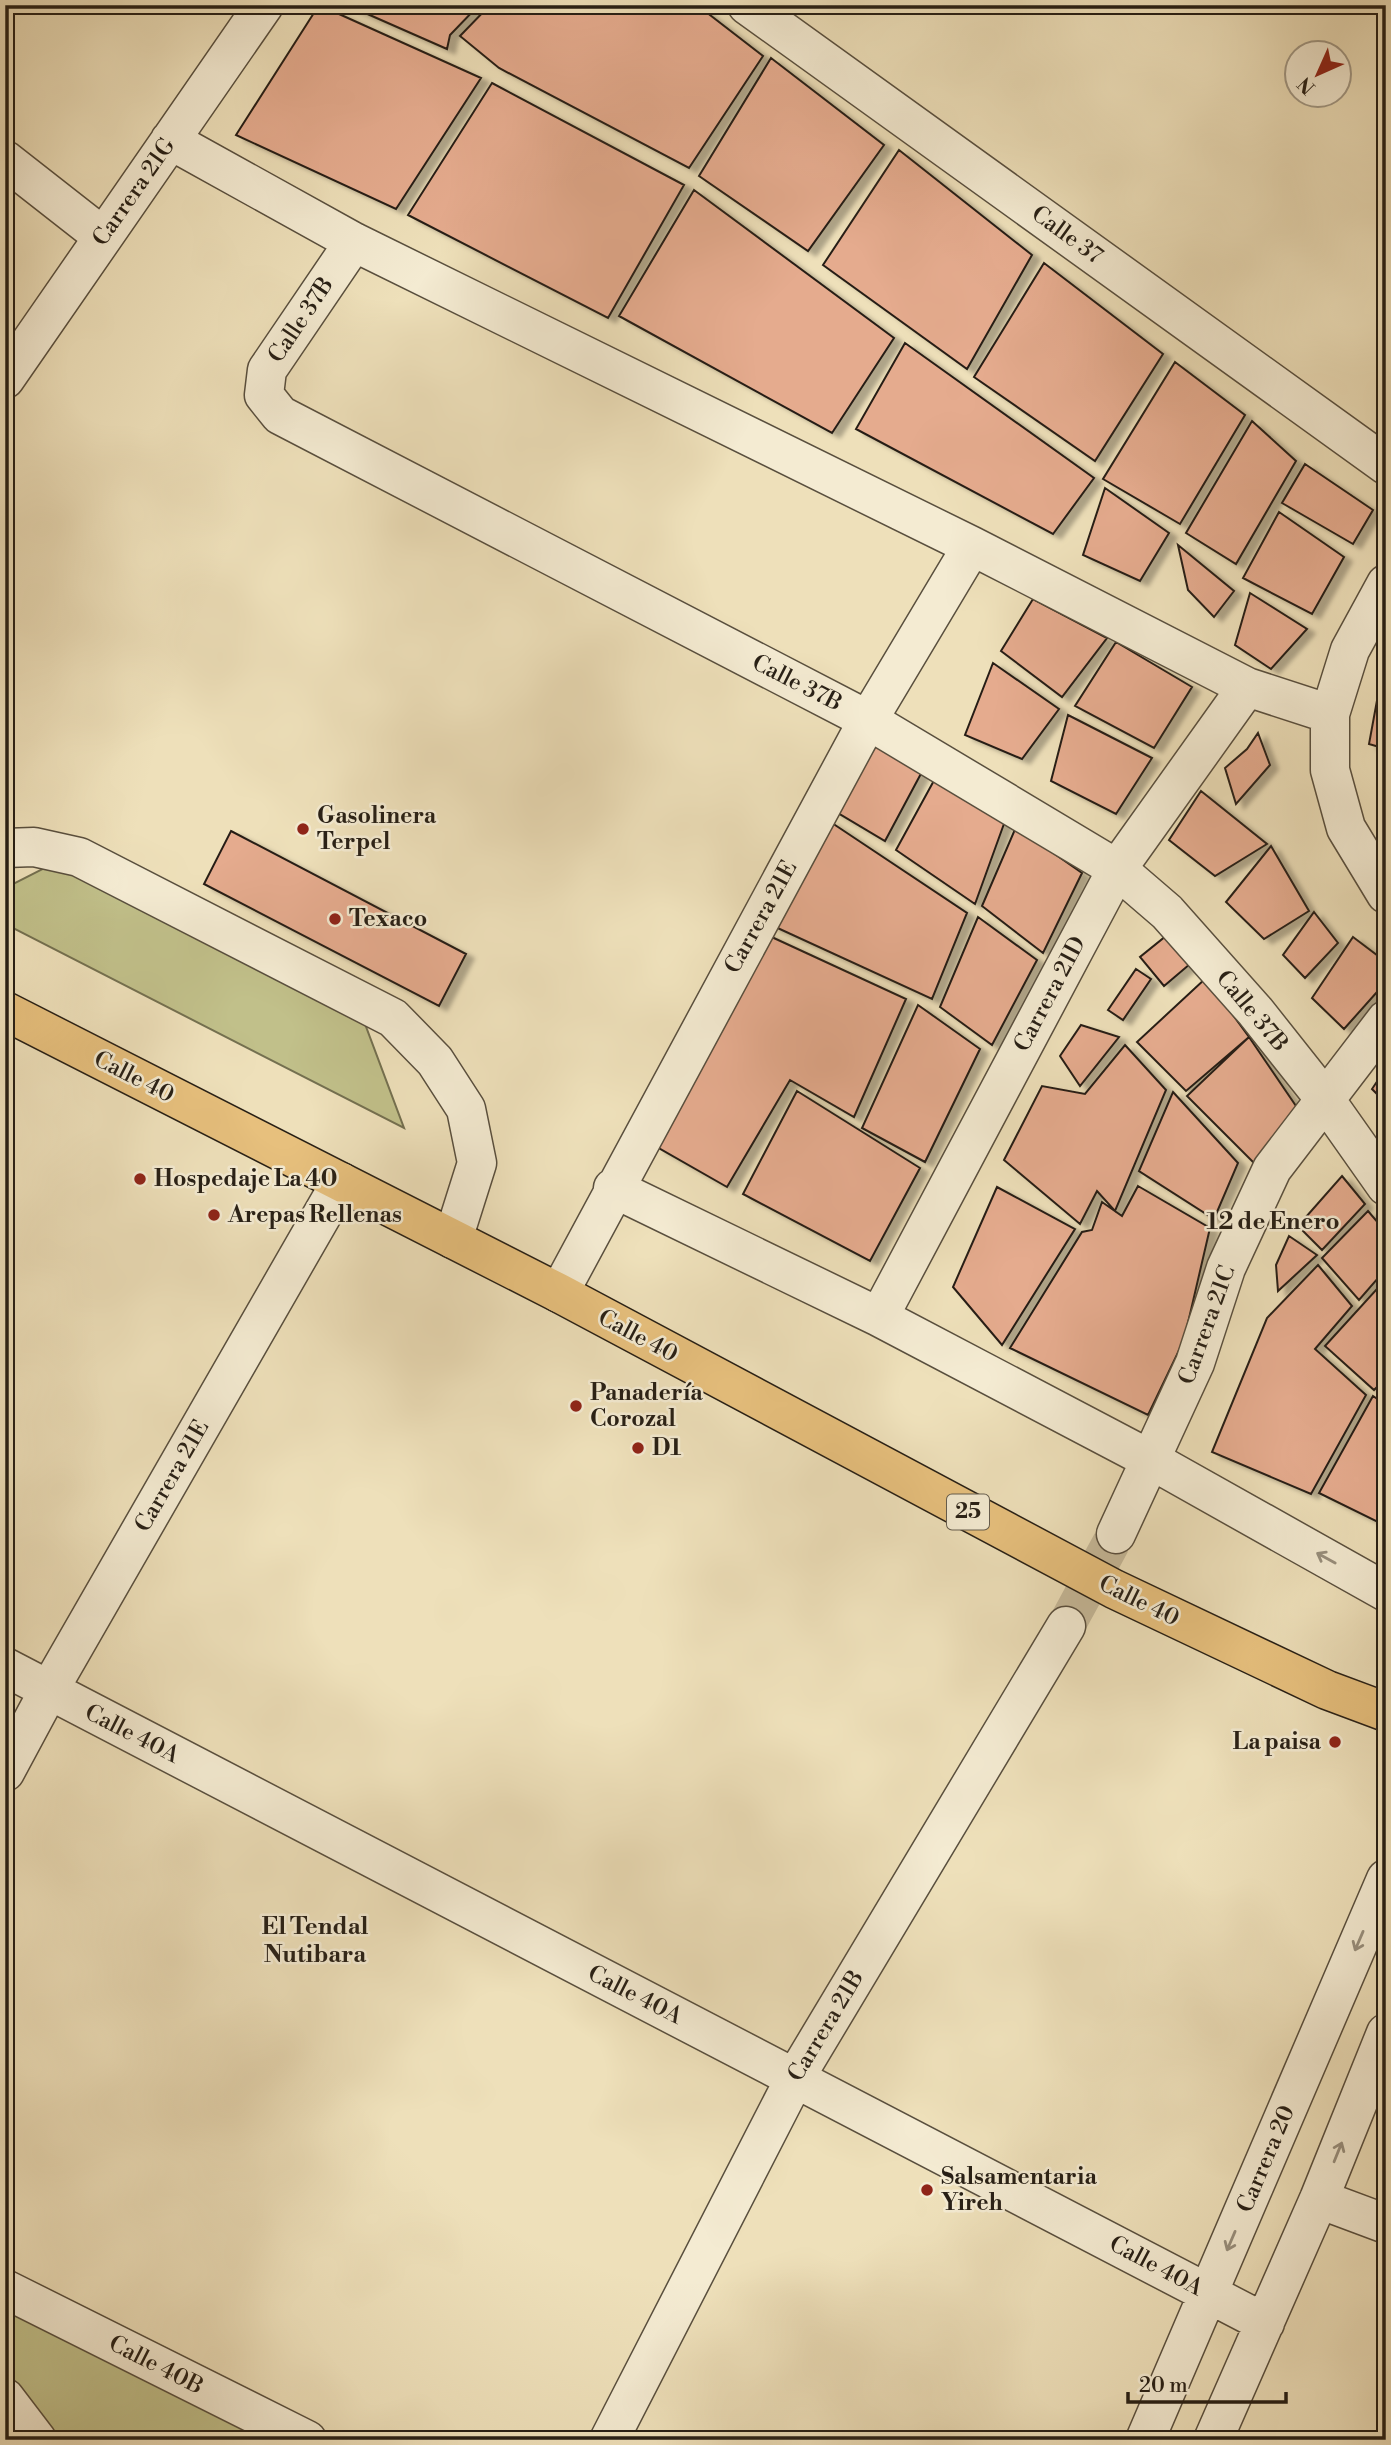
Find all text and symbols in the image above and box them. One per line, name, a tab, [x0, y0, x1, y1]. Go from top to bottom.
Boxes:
north arrow	[1282, 38, 1352, 108]
text: N	[1293, 72, 1320, 99]
street label: Carrera 21G	[86, 132, 182, 252]
street label: Calle 37	[1026, 200, 1108, 270]
street label: Calle 37B	[262, 272, 340, 368]
street label: Calle 37B	[747, 648, 847, 718]
place label: Gasolinera Terpel	[317, 802, 437, 856]
marker: Gasolinera Terpel	[295, 821, 311, 837]
street label: Carrera 21E	[719, 856, 803, 978]
place label: Texaco	[349, 905, 427, 933]
marker: Texaco	[327, 911, 343, 927]
street label: Carrera 21D	[1008, 932, 1092, 1056]
street label: Calle 37B	[1210, 965, 1294, 1057]
street label: Calle 40	[89, 1045, 179, 1109]
place label: Hospedaje La 40	[154, 1165, 338, 1193]
marker: Hospedaje La 40	[132, 1171, 148, 1187]
place label: Arepas Rellenas	[227, 1201, 402, 1229]
marker: Arepas Rellenas	[206, 1207, 222, 1223]
district label: 12 de Enero	[1206, 1207, 1340, 1237]
street label: Carrera 21C	[1173, 1262, 1241, 1388]
street label: Calle 40	[593, 1303, 683, 1369]
place label: Panadería Corozal	[590, 1379, 703, 1433]
marker: Panadería Corozal	[568, 1398, 584, 1414]
street label: Carrera 21E	[129, 1415, 215, 1537]
place label: D1	[652, 1434, 681, 1462]
marker: D1	[630, 1440, 646, 1456]
road number: 25	[947, 1494, 989, 1530]
one-way arrow	[1317, 1551, 1337, 1565]
street label: Calle 40	[1094, 1569, 1184, 1633]
street label: Calle 40A	[80, 1698, 185, 1770]
place label: La paisa	[1233, 1728, 1322, 1756]
marker: La paisa	[1327, 1734, 1343, 1750]
district label: El Tendal Nutibara	[261, 1912, 369, 1970]
one-way arrow	[1352, 1930, 1365, 1952]
street label: Calle 40A	[583, 1959, 688, 2031]
street label: Carrera 21B	[782, 1965, 870, 2087]
street label: Carrera 20	[1231, 2101, 1301, 2217]
one-way arrow	[1332, 2142, 1345, 2164]
place label: Salsamentaria Yireh	[941, 2163, 1097, 2217]
marker: Salsamentaria Yireh	[919, 2182, 935, 2198]
one-way arrow	[1223, 2229, 1236, 2251]
street label: Calle 40A	[1104, 2230, 1209, 2303]
street label: Calle 40B	[104, 2329, 208, 2401]
scale bar	[1128, 2361, 1286, 2405]
text: 20 m	[1139, 2373, 1188, 2399]

